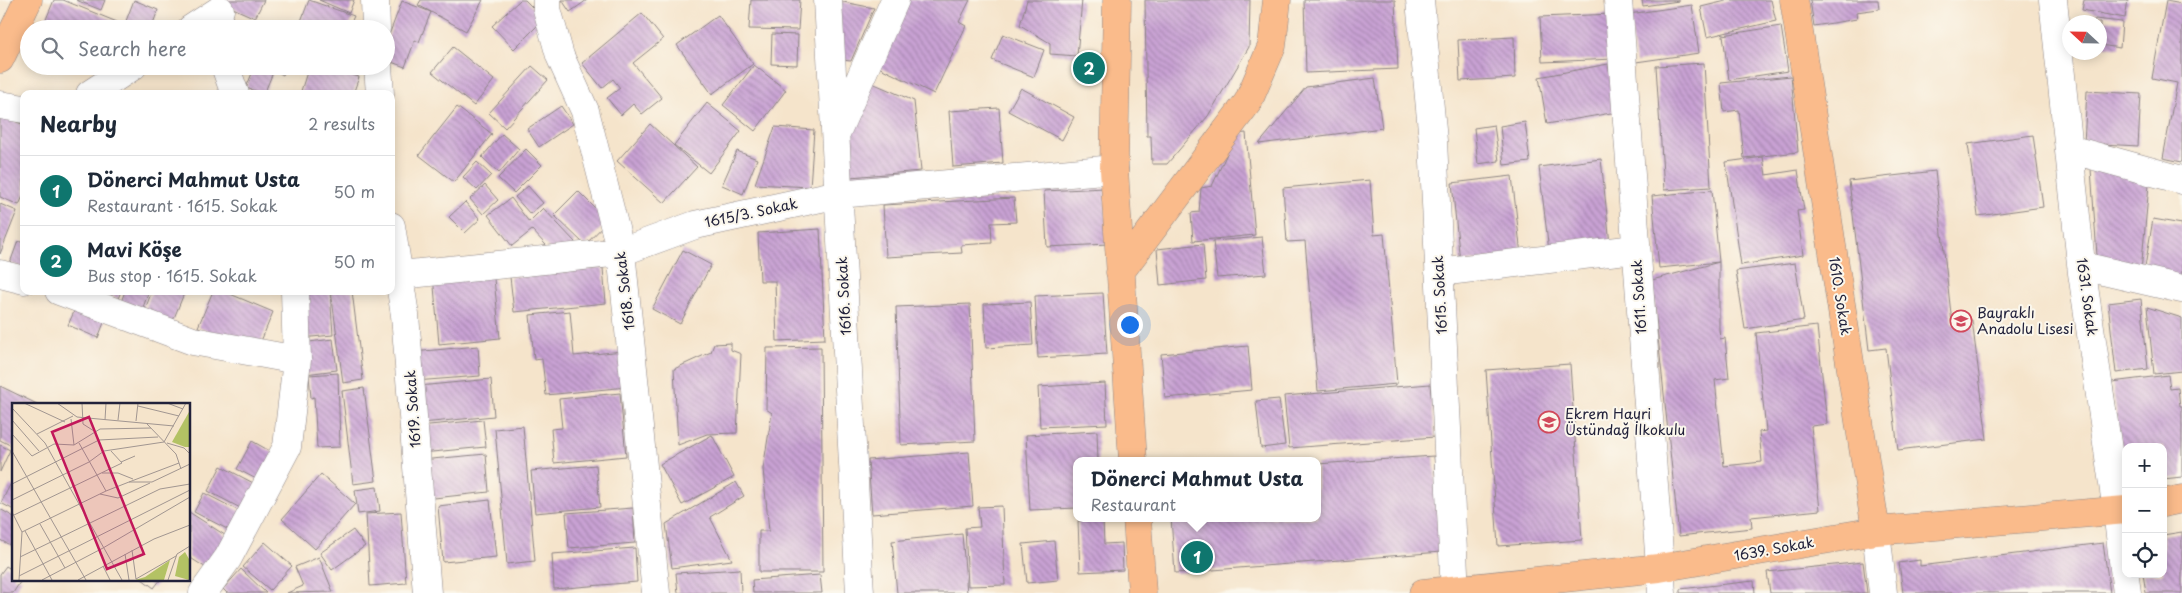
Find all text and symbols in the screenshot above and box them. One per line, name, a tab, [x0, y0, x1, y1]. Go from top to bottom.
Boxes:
north arrow	[2062, 15, 2107, 60]
search box	[20, 20, 395, 75]
icon: search	[38, 34, 66, 62]
text: Search here	[78, 34, 187, 62]
pin: 2	[1073, 49, 1105, 87]
text: Nearby	[40, 107, 117, 139]
text: 2 results	[308, 111, 375, 135]
text: Dönerci Mahmut Usta	[87, 165, 300, 193]
text: 1	[52, 179, 60, 203]
text: 50 m	[334, 179, 375, 203]
street label: 1615/3. Sokak	[702, 192, 799, 233]
text: Restaurant · 1615. Sokak	[87, 193, 278, 217]
text: Mavi Köşe	[87, 235, 182, 263]
text: 2	[50, 249, 62, 273]
text: 50 m	[334, 249, 375, 273]
street label: 1618. Sokak	[609, 251, 640, 332]
street label: 1615. Sokak	[1427, 255, 1452, 335]
street label: 1610. Sokak	[1824, 255, 1857, 337]
street label: 1616. Sokak	[831, 256, 856, 336]
street label: 1631. Sokak	[2072, 257, 2103, 337]
street label: 1611. Sokak	[1625, 259, 1652, 335]
text: Bus stop · 1615. Sokak	[87, 263, 257, 287]
place label: Bayraklı Anadolu Lisesi	[1977, 302, 2073, 339]
school or university icon: Bayraklı Anadolu Lisesi	[1949, 309, 1973, 333]
your location	[1117, 312, 1143, 338]
street label: 1619. Sokak	[399, 369, 426, 449]
inset map	[12, 403, 190, 580]
place label: Ekrem Hayri Üstündağ İlkokulu	[1565, 403, 1685, 440]
school or university icon: Ekrem Hayri Üstündağ İlkokulu	[1537, 410, 1561, 434]
map controls	[2122, 443, 2167, 578]
button: +	[2122, 443, 2167, 488]
popup	[1073, 457, 1321, 522]
text: Dönerci Mahmut Usta	[1091, 464, 1303, 492]
button: −	[2122, 488, 2167, 533]
text: Restaurant	[1091, 492, 1176, 516]
street label: 1639. Sokak	[1732, 531, 1815, 566]
button: locate	[2122, 533, 2167, 578]
pin: 1	[1181, 538, 1213, 576]

